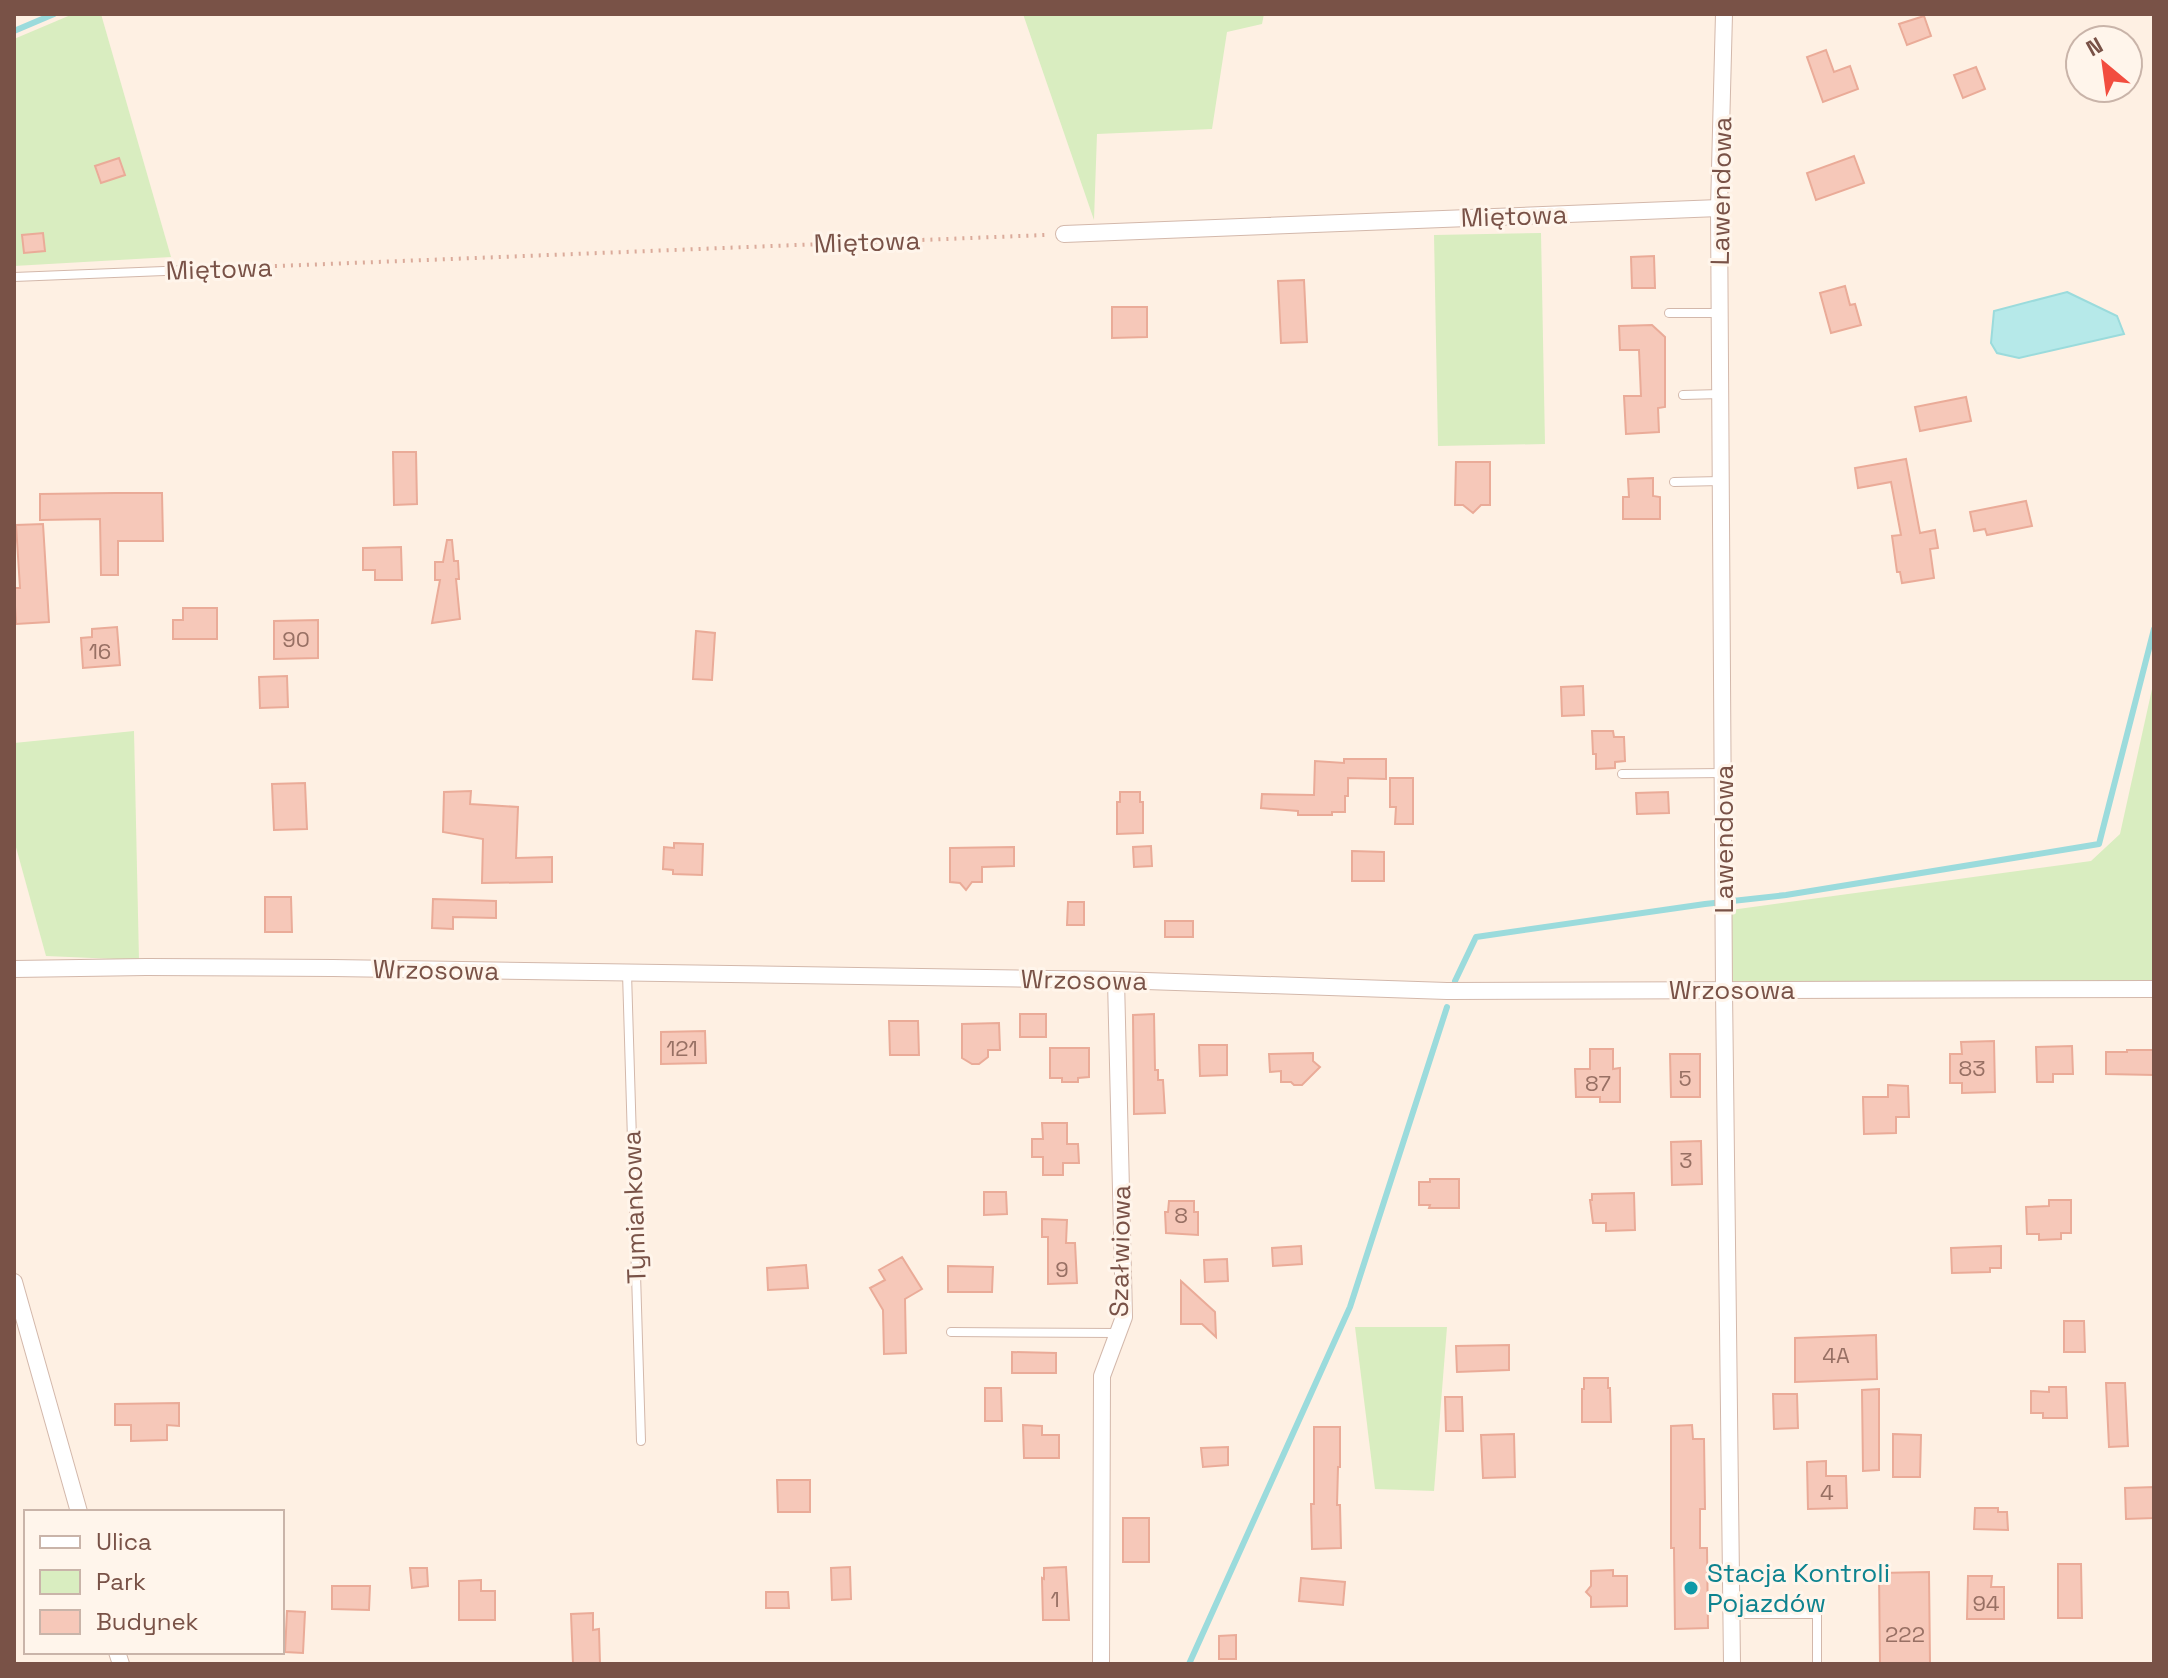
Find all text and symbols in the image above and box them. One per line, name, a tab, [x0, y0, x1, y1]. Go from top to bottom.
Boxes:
north arrow	[2064, 24, 2144, 104]
text: N	[2081, 31, 2108, 62]
street label: Lawendowa	[1703, 116, 1739, 266]
street label: Miętowa	[1460, 197, 1568, 235]
street label: Miętowa	[813, 223, 921, 261]
street label: Miętowa	[165, 250, 273, 288]
house number: 90	[282, 625, 310, 653]
house number: 16	[89, 637, 111, 665]
street label: Lawendowa	[1707, 764, 1741, 913]
street label: Wrzosowa	[372, 952, 500, 988]
street label: Wrzosowa	[1020, 962, 1148, 998]
street label: Wrzosowa	[1669, 973, 1795, 1007]
house number: 121	[666, 1034, 698, 1062]
house number: 83	[1959, 1054, 1986, 1082]
house number: 5	[1678, 1064, 1692, 1092]
house number: 87	[1585, 1069, 1611, 1097]
street label: Tymiankowa	[614, 1130, 654, 1284]
house number: 3	[1679, 1146, 1693, 1174]
street label: Szałwiowa	[1102, 1184, 1138, 1317]
house number: 8	[1174, 1201, 1188, 1229]
house number: 9	[1055, 1255, 1069, 1283]
house number: 4A	[1822, 1341, 1850, 1369]
house number: 4	[1820, 1478, 1834, 1506]
legend	[24, 1510, 284, 1654]
text: Ulica	[96, 1526, 152, 1557]
place label: Stacja Kontroli Pojazdów	[1707, 1556, 1890, 1620]
text: Park	[96, 1566, 146, 1597]
marker: Stacja Kontroli Pojazdów	[1682, 1579, 1700, 1597]
house number: 1	[1050, 1585, 1060, 1613]
house number: 94	[1972, 1589, 2000, 1617]
text: Budynek	[96, 1606, 199, 1637]
house number: 222	[1885, 1620, 1925, 1648]

